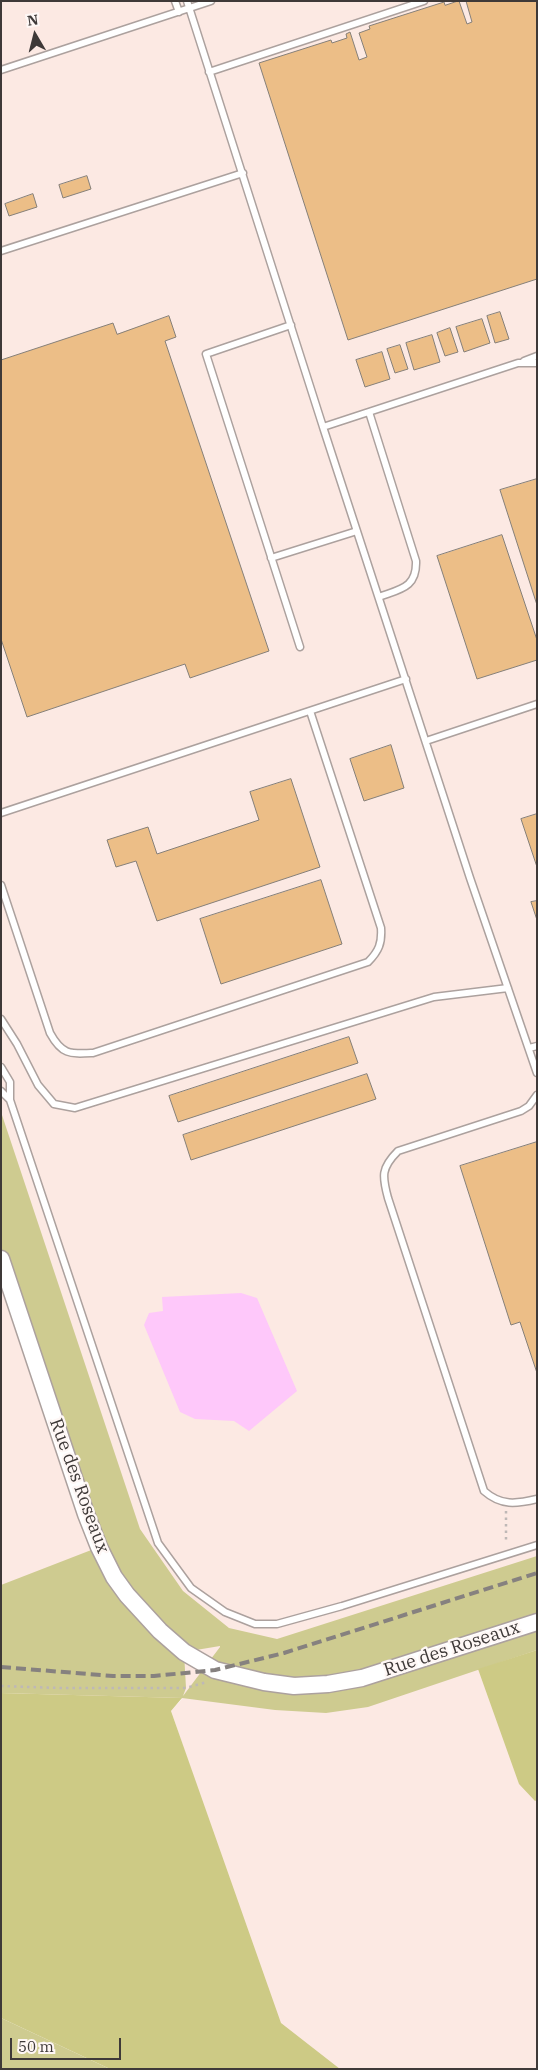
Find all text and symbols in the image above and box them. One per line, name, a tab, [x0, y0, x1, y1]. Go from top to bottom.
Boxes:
north arrow	[10, 10, 60, 60]
text: N	[26, 10, 40, 30]
street label: Rue des Roseaux	[45, 1416, 113, 1556]
street label: Rue des Roseaux	[381, 1617, 523, 1681]
scale bar	[12, 2028, 124, 2060]
text: 50 m	[18, 2037, 54, 2056]

